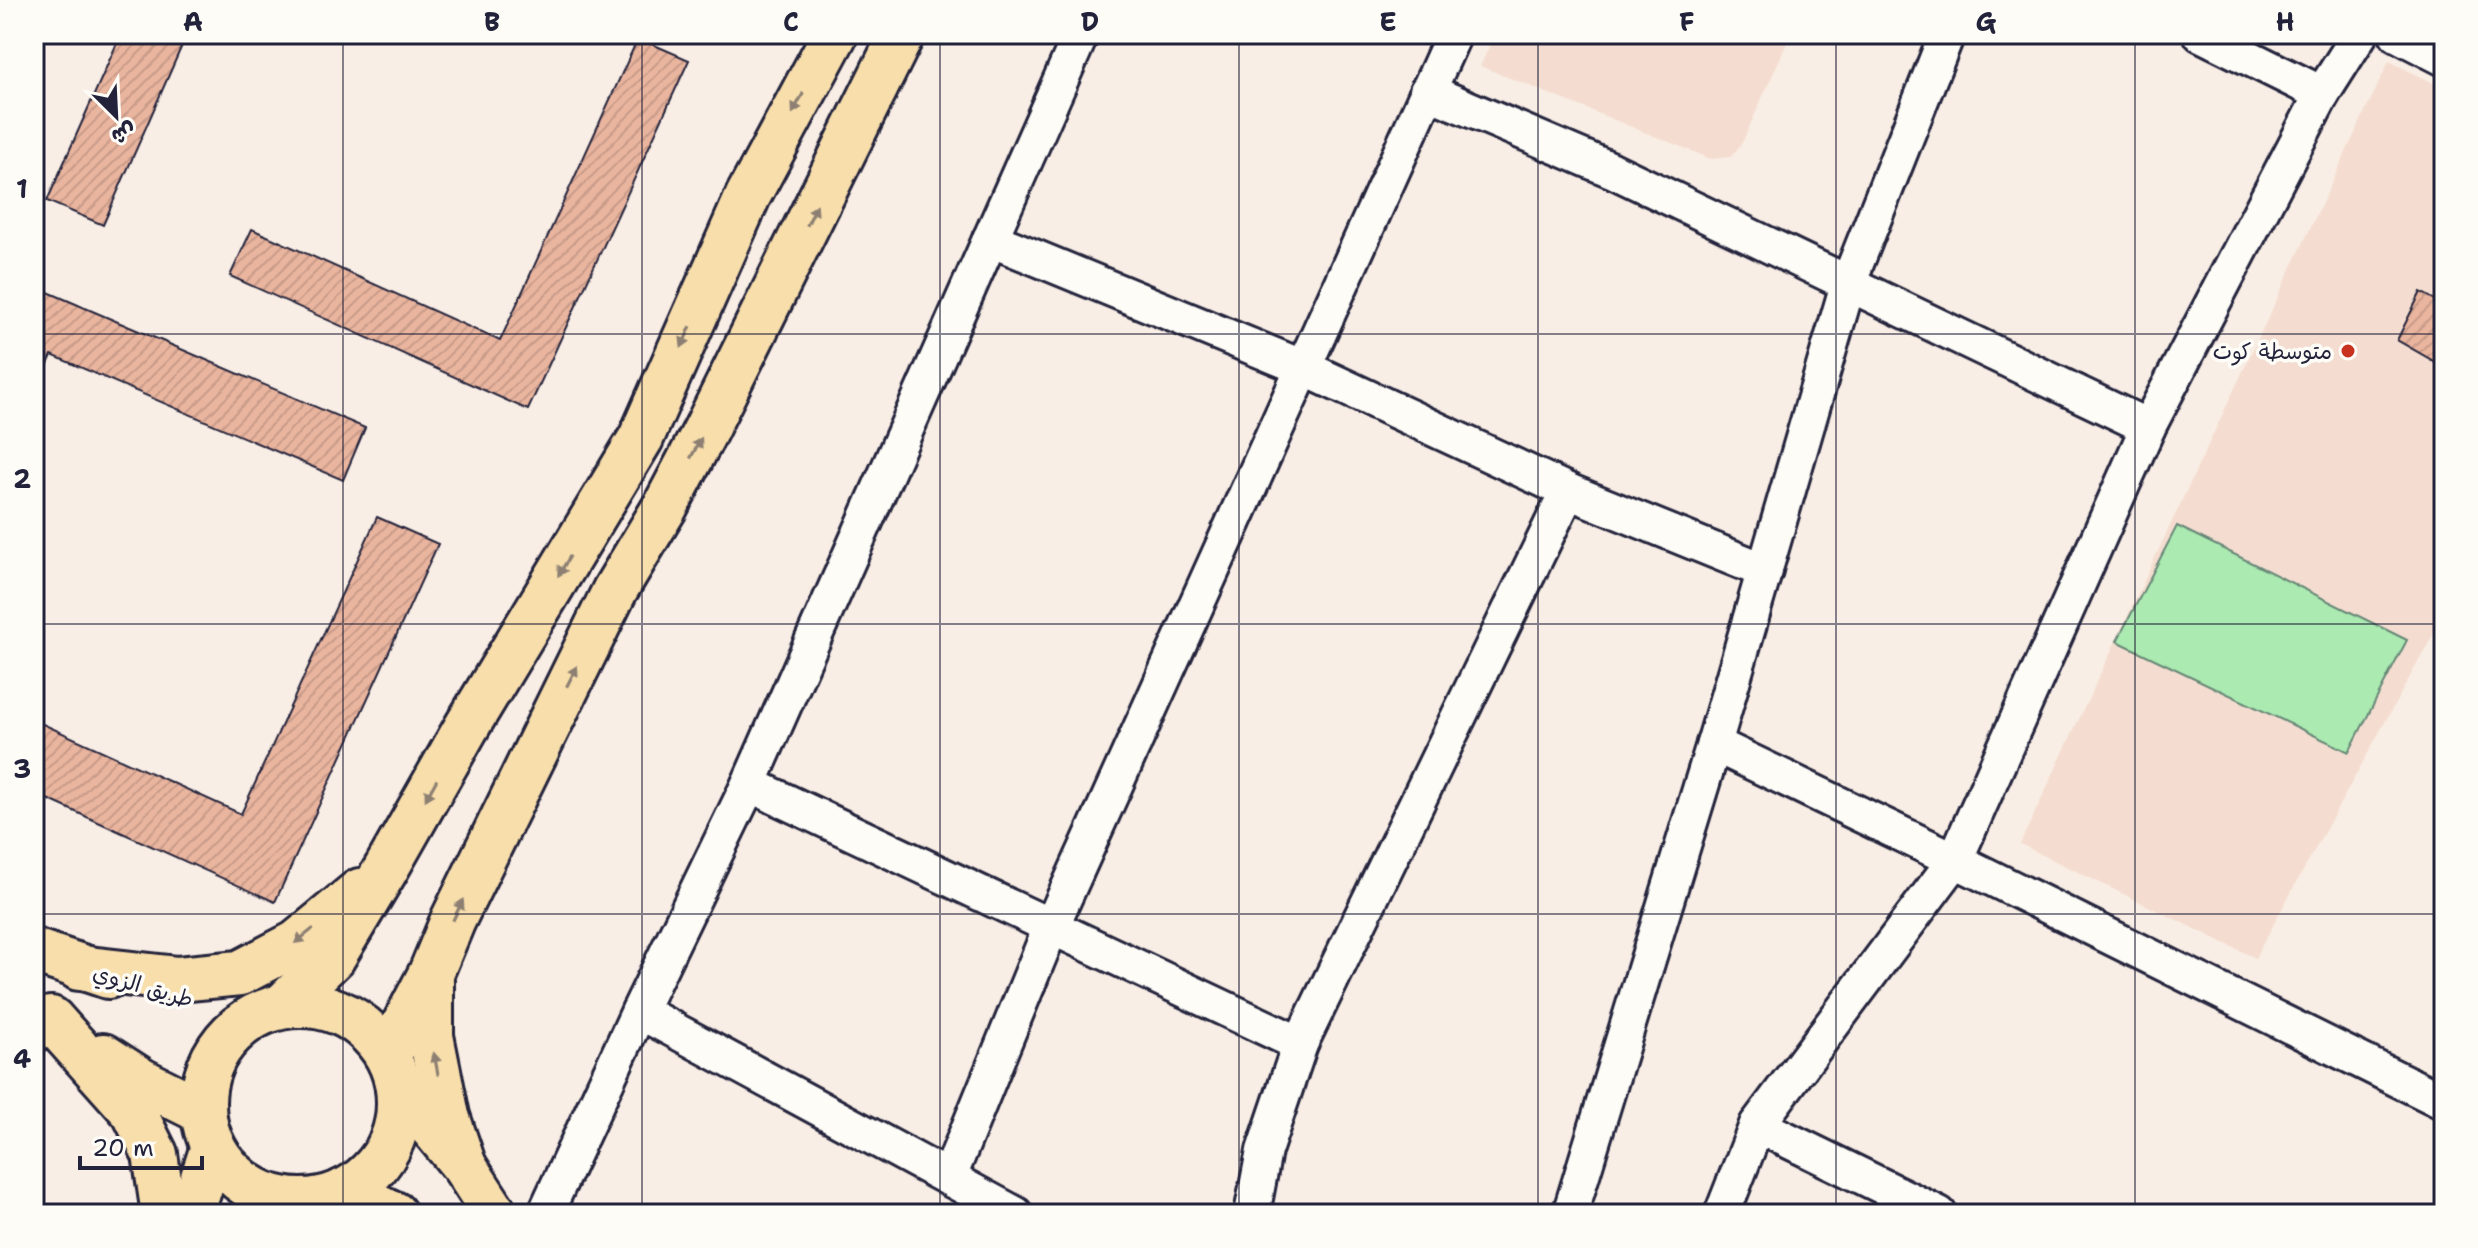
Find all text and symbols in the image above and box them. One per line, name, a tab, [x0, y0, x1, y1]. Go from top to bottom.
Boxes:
text: A	[183, 4, 203, 39]
text: B	[484, 4, 500, 39]
text: C	[783, 4, 799, 39]
text: D	[1081, 4, 1099, 39]
text: E	[1379, 4, 1397, 39]
text: F	[1679, 4, 1695, 39]
text: G	[1976, 4, 1997, 39]
text: H	[2276, 4, 2294, 39]
north arrow	[76, 76, 156, 156]
one-way arrow	[792, 91, 805, 114]
text: ش	[107, 116, 141, 152]
text: 1	[16, 171, 28, 206]
one-way arrow	[805, 204, 819, 227]
one-way arrow	[679, 325, 693, 349]
place label: متوسطة كوت	[2213, 337, 2332, 366]
marker: متوسطة كوت	[2339, 342, 2357, 360]
one-way arrow	[689, 437, 703, 459]
text: 2	[13, 461, 31, 496]
one-way arrow	[557, 555, 571, 577]
one-way arrow	[565, 665, 579, 688]
text: 3	[13, 751, 31, 786]
one-way arrow	[424, 778, 438, 801]
one-way arrow	[451, 898, 464, 921]
one-way arrow	[294, 928, 314, 944]
street label: طريق الزوي	[89, 958, 196, 1016]
text: 4	[13, 1041, 31, 1076]
one-way arrow	[429, 1051, 441, 1076]
scale bar	[80, 1120, 202, 1170]
text: 20 m	[92, 1132, 154, 1164]

